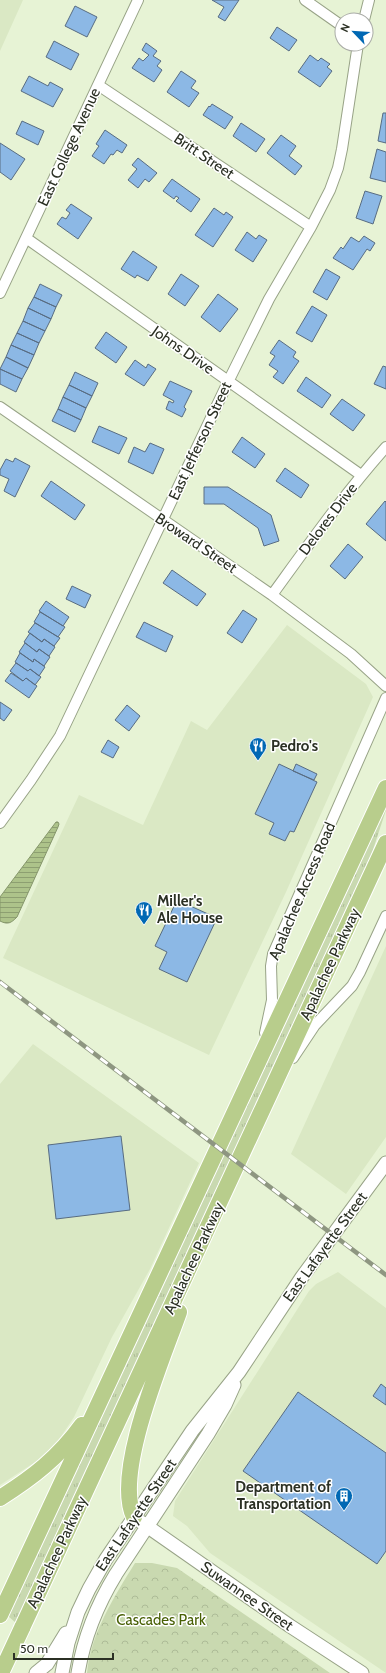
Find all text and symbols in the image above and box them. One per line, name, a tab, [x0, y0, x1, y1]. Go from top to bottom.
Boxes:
north arrow	[334, 12, 374, 52]
text: N	[337, 21, 353, 34]
street label: East College Avenue	[34, 85, 104, 209]
street label: Britt Street	[170, 129, 238, 183]
street label: Johns Drive	[148, 322, 218, 378]
street label: East Jefferson Street	[165, 379, 235, 503]
street label: Delores Drive	[295, 479, 361, 559]
street label: Broward Street	[152, 509, 240, 577]
restaurant icon: Pedro's	[248, 736, 268, 761]
place label: Pedro's	[271, 737, 318, 755]
street label: Apalachee Access Road	[265, 819, 339, 963]
place label: Miller's Ale House	[157, 892, 223, 927]
restaurant icon: Miller's Ale House	[134, 900, 154, 925]
street label: Apalachee Parkway	[296, 905, 364, 1023]
street label: East Lafayette Street	[279, 1189, 371, 1305]
street label: Apalachee Parkway	[160, 1199, 228, 1317]
street label: East Lafayette Street	[92, 1456, 180, 1574]
place label: Department of Transportation	[235, 1478, 331, 1513]
building icon: Department of Transportation	[334, 1486, 354, 1511]
street label: Apalachee Parkway	[23, 1493, 91, 1611]
street label: Suwannee Street	[197, 1557, 297, 1635]
park label: Cascades Park	[116, 1611, 206, 1629]
scale bar	[14, 1635, 113, 1661]
text: 50 m	[20, 1641, 48, 1656]

